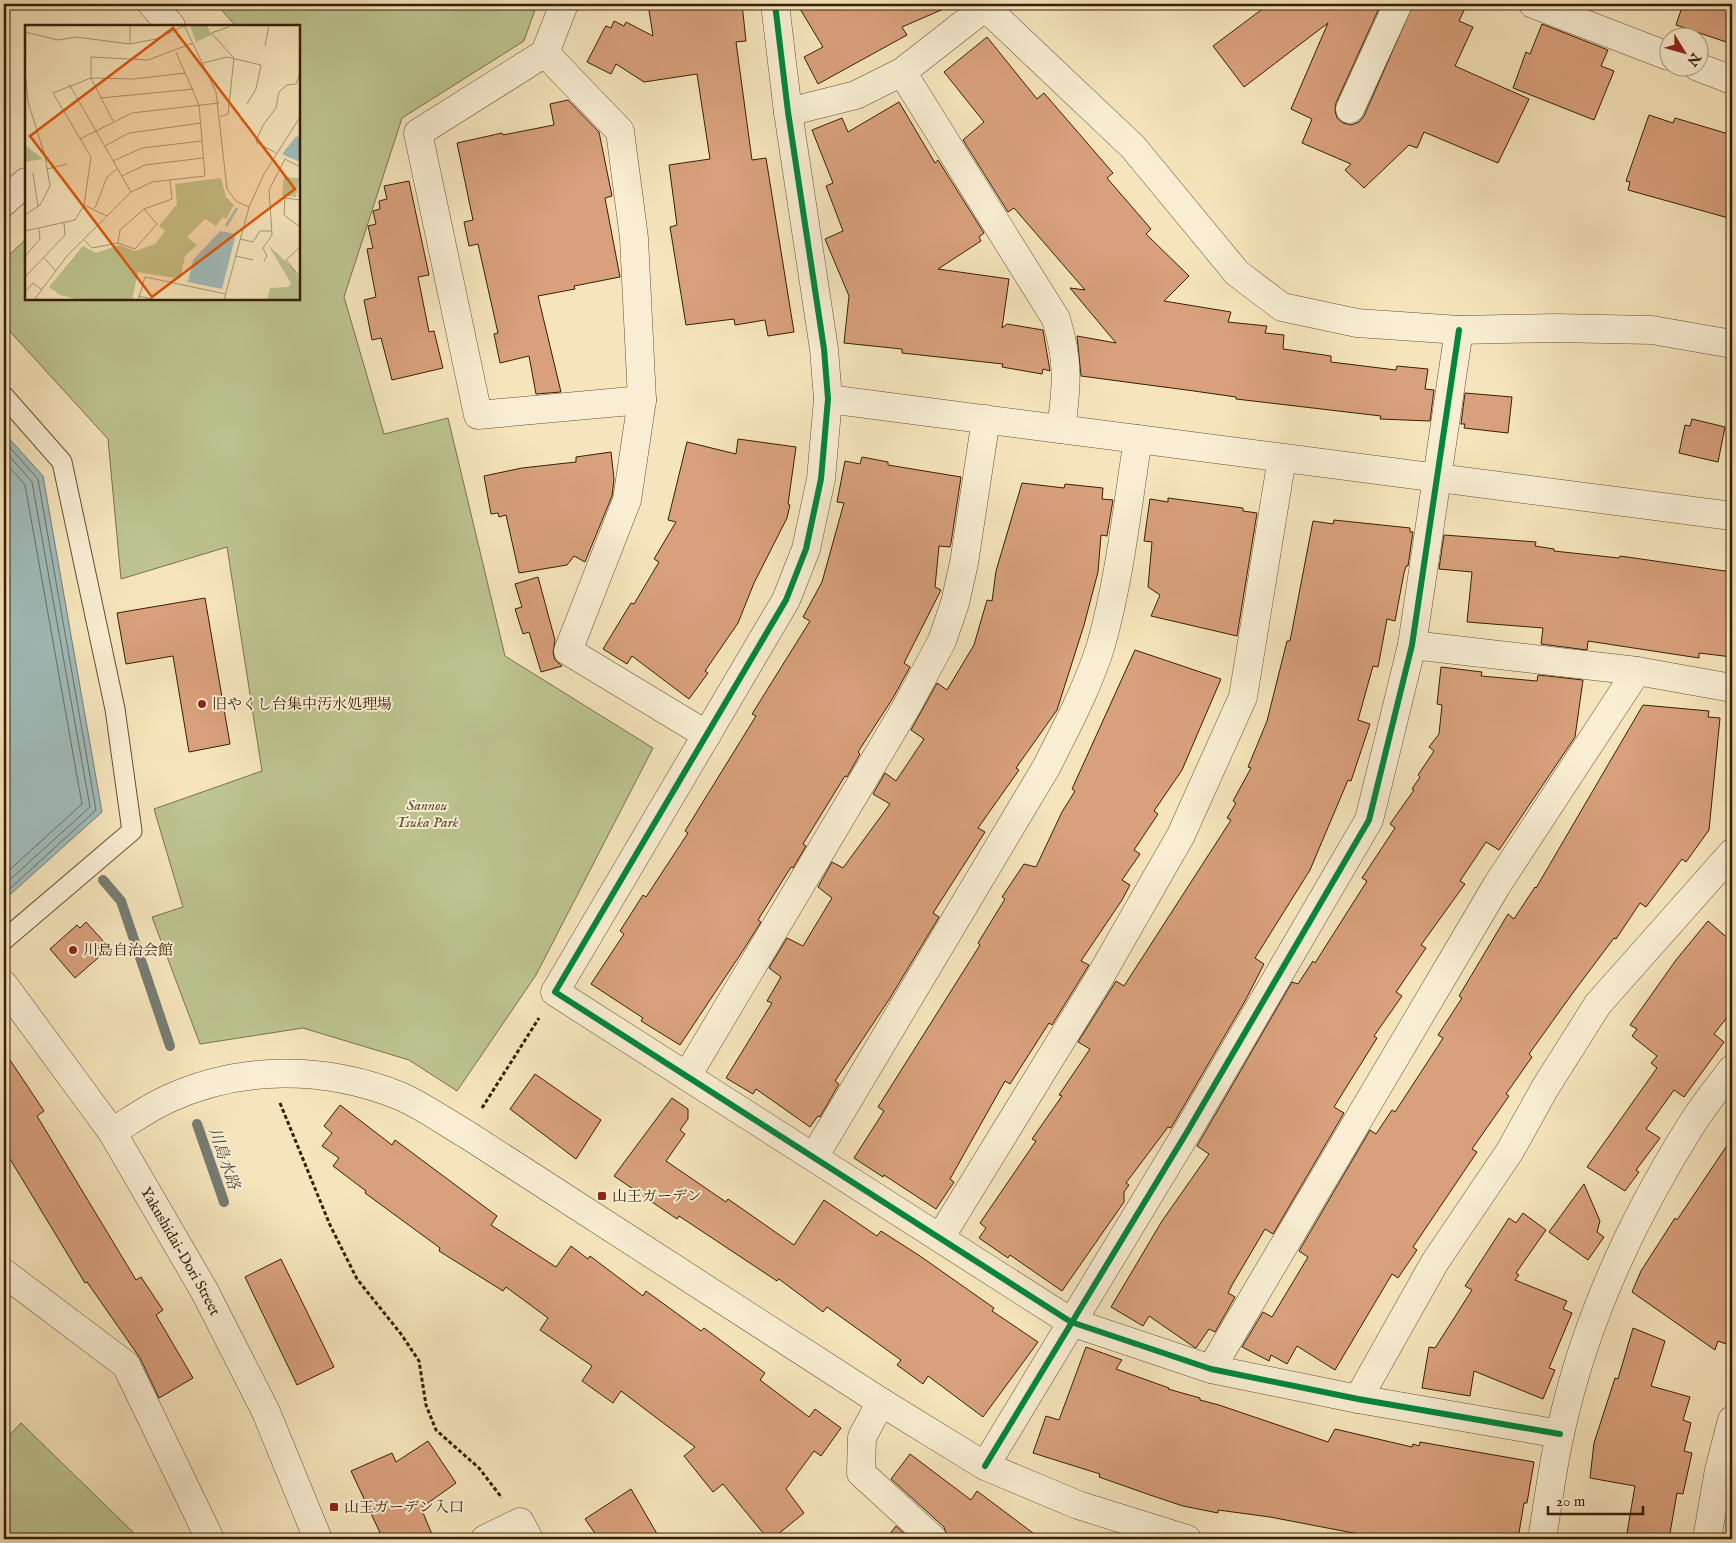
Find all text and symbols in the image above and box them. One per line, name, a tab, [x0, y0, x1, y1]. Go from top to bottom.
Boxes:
inset map	[25, 25, 300, 300]
north arrow	[1658, 28, 1708, 78]
text: N	[1683, 48, 1705, 69]
place label: 旧やくし台集中汚水処理場	[212, 695, 392, 714]
marker: 旧やくし台集中汚水処理場	[196, 698, 208, 710]
park label: Sannou Tsuka Park	[395, 796, 459, 832]
place label: 川島自治会館	[83, 941, 173, 960]
marker: 川島自治会館	[67, 944, 79, 956]
water label: 川島水路	[203, 1125, 243, 1193]
street label: Yakushidai-Dori Street	[136, 1184, 224, 1319]
place label: 山王ガーデン	[612, 1187, 702, 1206]
marker: 山王ガーデン	[596, 1190, 608, 1202]
scale bar	[1548, 1483, 1644, 1515]
text: 20 m	[1556, 1492, 1586, 1511]
place label: 山王ガーデン入口	[344, 1498, 464, 1517]
marker: 山王ガーデン入口	[328, 1501, 340, 1513]

